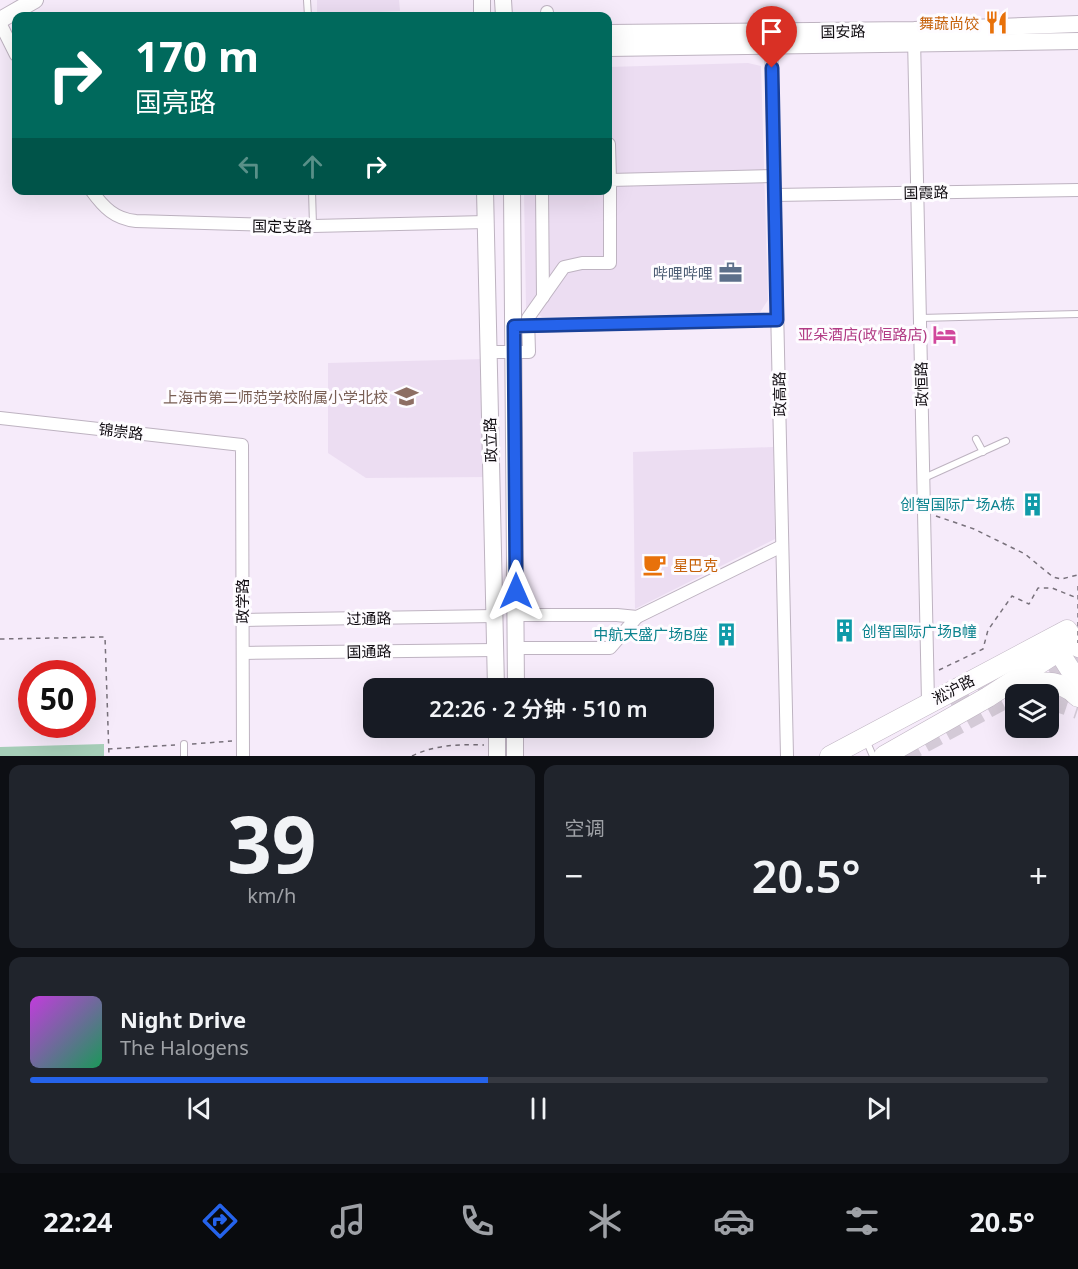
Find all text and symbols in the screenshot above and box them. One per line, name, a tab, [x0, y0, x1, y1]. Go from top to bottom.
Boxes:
pin	[746, 6, 797, 68]
restaurant icon: 舞蔬尚饺	[984, 10, 1010, 36]
place label: 舞蔬尚饺	[919, 13, 979, 33]
icon: arrive	[755, 15, 788, 48]
street label: 国安路	[820, 21, 866, 41]
text: 170 m	[135, 27, 259, 84]
icon: right	[36, 36, 114, 114]
text: 国亮路	[135, 83, 216, 120]
icon: left	[233, 150, 266, 183]
icon: ahead	[296, 150, 329, 183]
icon: right	[359, 150, 392, 183]
street label: 国霞路	[903, 182, 949, 202]
street label: 国定支路	[252, 215, 312, 237]
office icon: 哔哩哔哩	[718, 260, 744, 286]
place label: 哔哩哔哩	[653, 263, 713, 283]
hotel icon: 亚朵酒店(政恒路店)	[932, 321, 958, 347]
place label: 亚朵酒店(政恒路店)	[798, 324, 927, 344]
street label: 政恒路	[911, 361, 931, 407]
street label: 政高路	[769, 371, 789, 417]
school or university icon: 上海市第二师范学校附属小学北校	[393, 384, 419, 410]
place label: 上海市第二师范学校附属小学北校	[163, 387, 388, 407]
street label: 政立路	[479, 417, 501, 463]
street label: 锦崇路	[97, 418, 145, 444]
building icon: 创智国际广场A栋	[1020, 491, 1046, 517]
place label: 创智国际广场A栋	[900, 494, 1015, 514]
cafe icon: 星巴克	[642, 552, 668, 578]
place label: 星巴克	[673, 555, 718, 575]
position arrow	[484, 559, 548, 623]
street label: 政学路	[232, 578, 252, 624]
street label: 过通路	[346, 608, 392, 628]
building icon: 创智国际广场B幢	[831, 618, 857, 644]
building icon: 中航天盛广场B座	[713, 621, 739, 647]
place label: 创智国际广场B幢	[862, 621, 977, 641]
place label: 中航天盛广场B座	[593, 624, 708, 644]
street label: 国通路	[346, 641, 392, 661]
speed limit sign: 50	[18, 660, 96, 738]
street label: 淞沪路	[928, 670, 978, 708]
map controls	[1005, 684, 1059, 738]
button: layers	[1005, 684, 1059, 738]
text: 22:26 · 2 分钟 · 510 m	[429, 693, 648, 723]
text: 39	[227, 790, 316, 896]
text: 空调	[565, 815, 605, 842]
text: 20.5°	[752, 845, 861, 906]
text: −	[565, 853, 583, 898]
text: +	[1029, 853, 1048, 898]
text: km/h	[247, 882, 296, 909]
text: Night Drive	[120, 1004, 246, 1034]
text: The Halogens	[120, 1034, 249, 1061]
icon: previous	[183, 1092, 216, 1125]
icon: pause	[522, 1092, 555, 1125]
icon: next	[862, 1092, 895, 1125]
icon: directions	[199, 1200, 241, 1242]
icon: music	[327, 1200, 369, 1242]
icon: phone	[456, 1200, 498, 1242]
icon: climate	[584, 1200, 626, 1242]
icon: car	[713, 1200, 755, 1242]
icon: filters	[841, 1200, 883, 1242]
text: 22:24	[43, 1203, 113, 1240]
text: 20.5°	[969, 1203, 1035, 1240]

